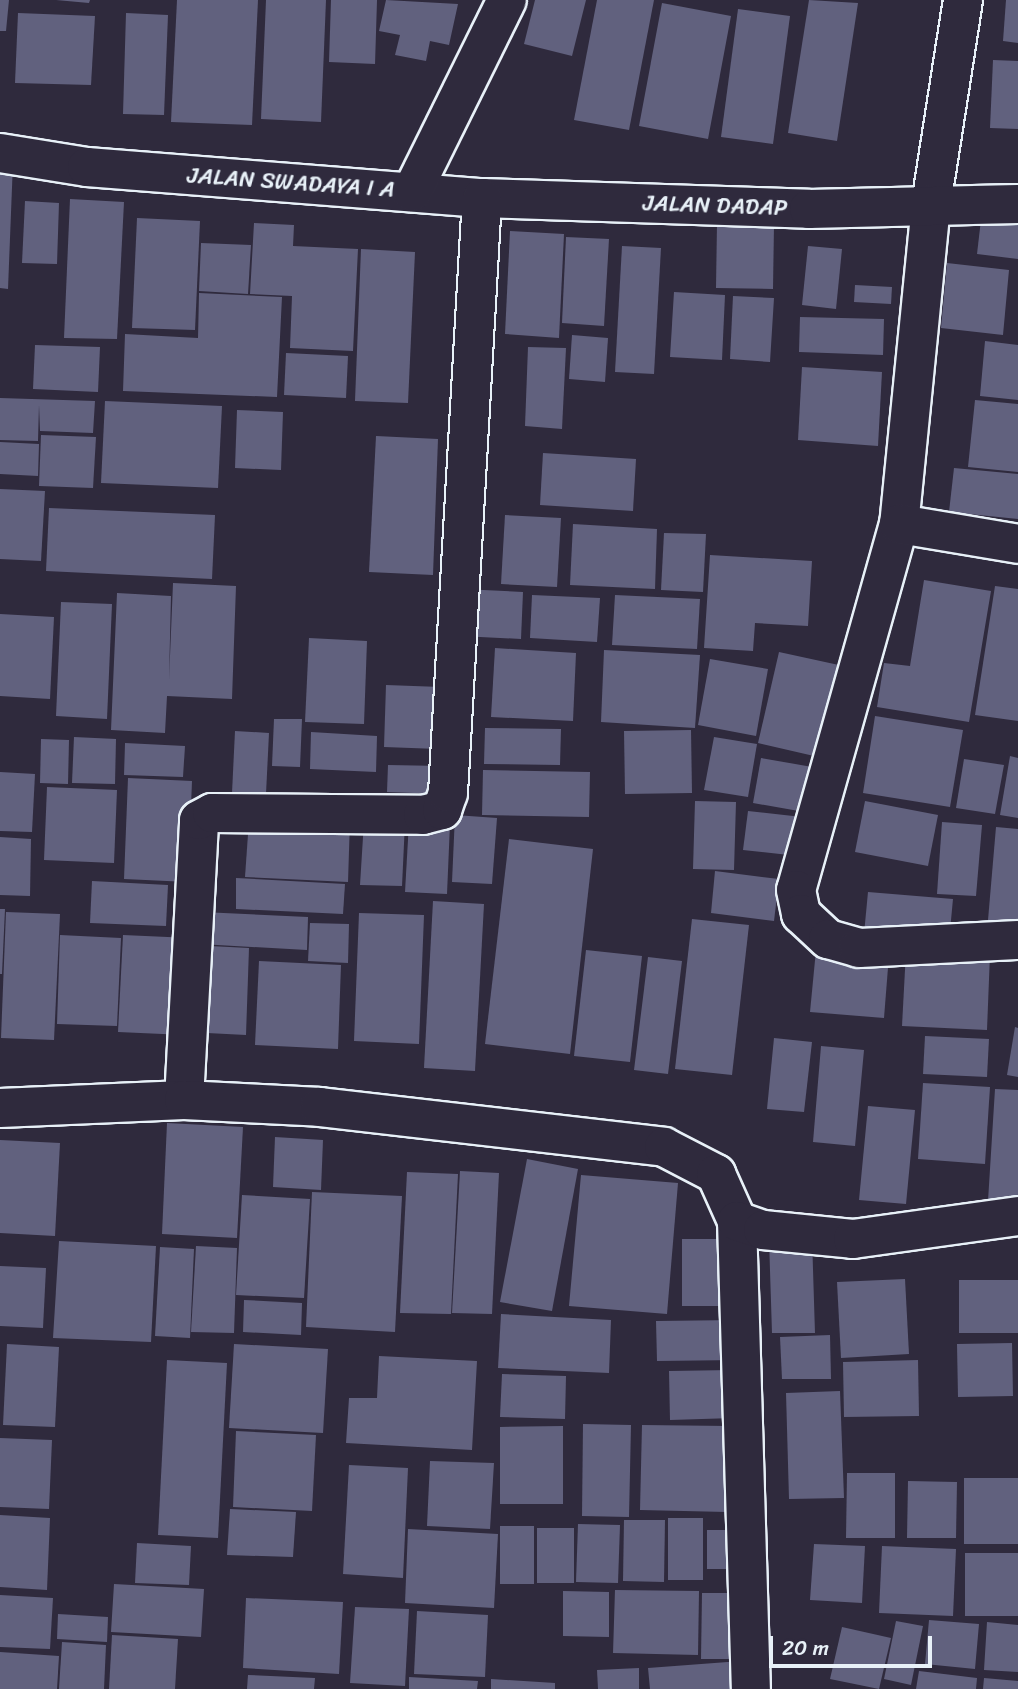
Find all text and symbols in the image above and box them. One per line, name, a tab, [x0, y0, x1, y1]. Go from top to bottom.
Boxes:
street label: JALAN SWADAYA I A	[185, 162, 397, 204]
street label: JALAN DADAP	[642, 190, 788, 222]
scale bar	[773, 1622, 936, 1666]
text: 20 m	[782, 1629, 829, 1667]

